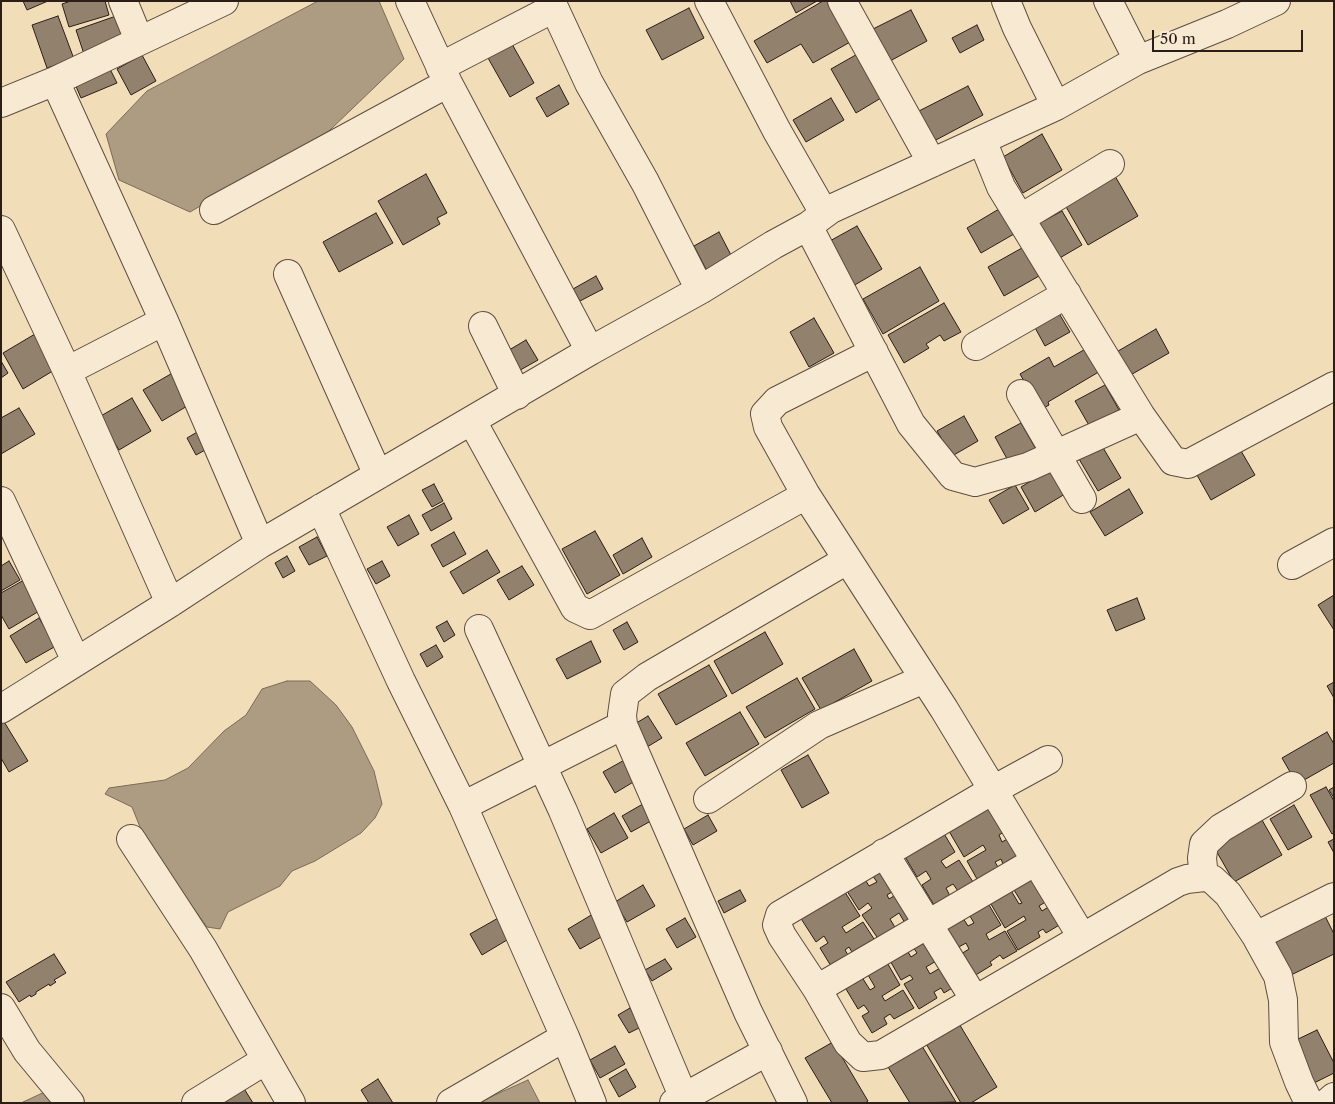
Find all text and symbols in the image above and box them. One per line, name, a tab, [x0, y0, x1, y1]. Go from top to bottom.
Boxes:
scale bar	[1155, 20, 1306, 52]
text: 50 m	[1160, 29, 1196, 48]

